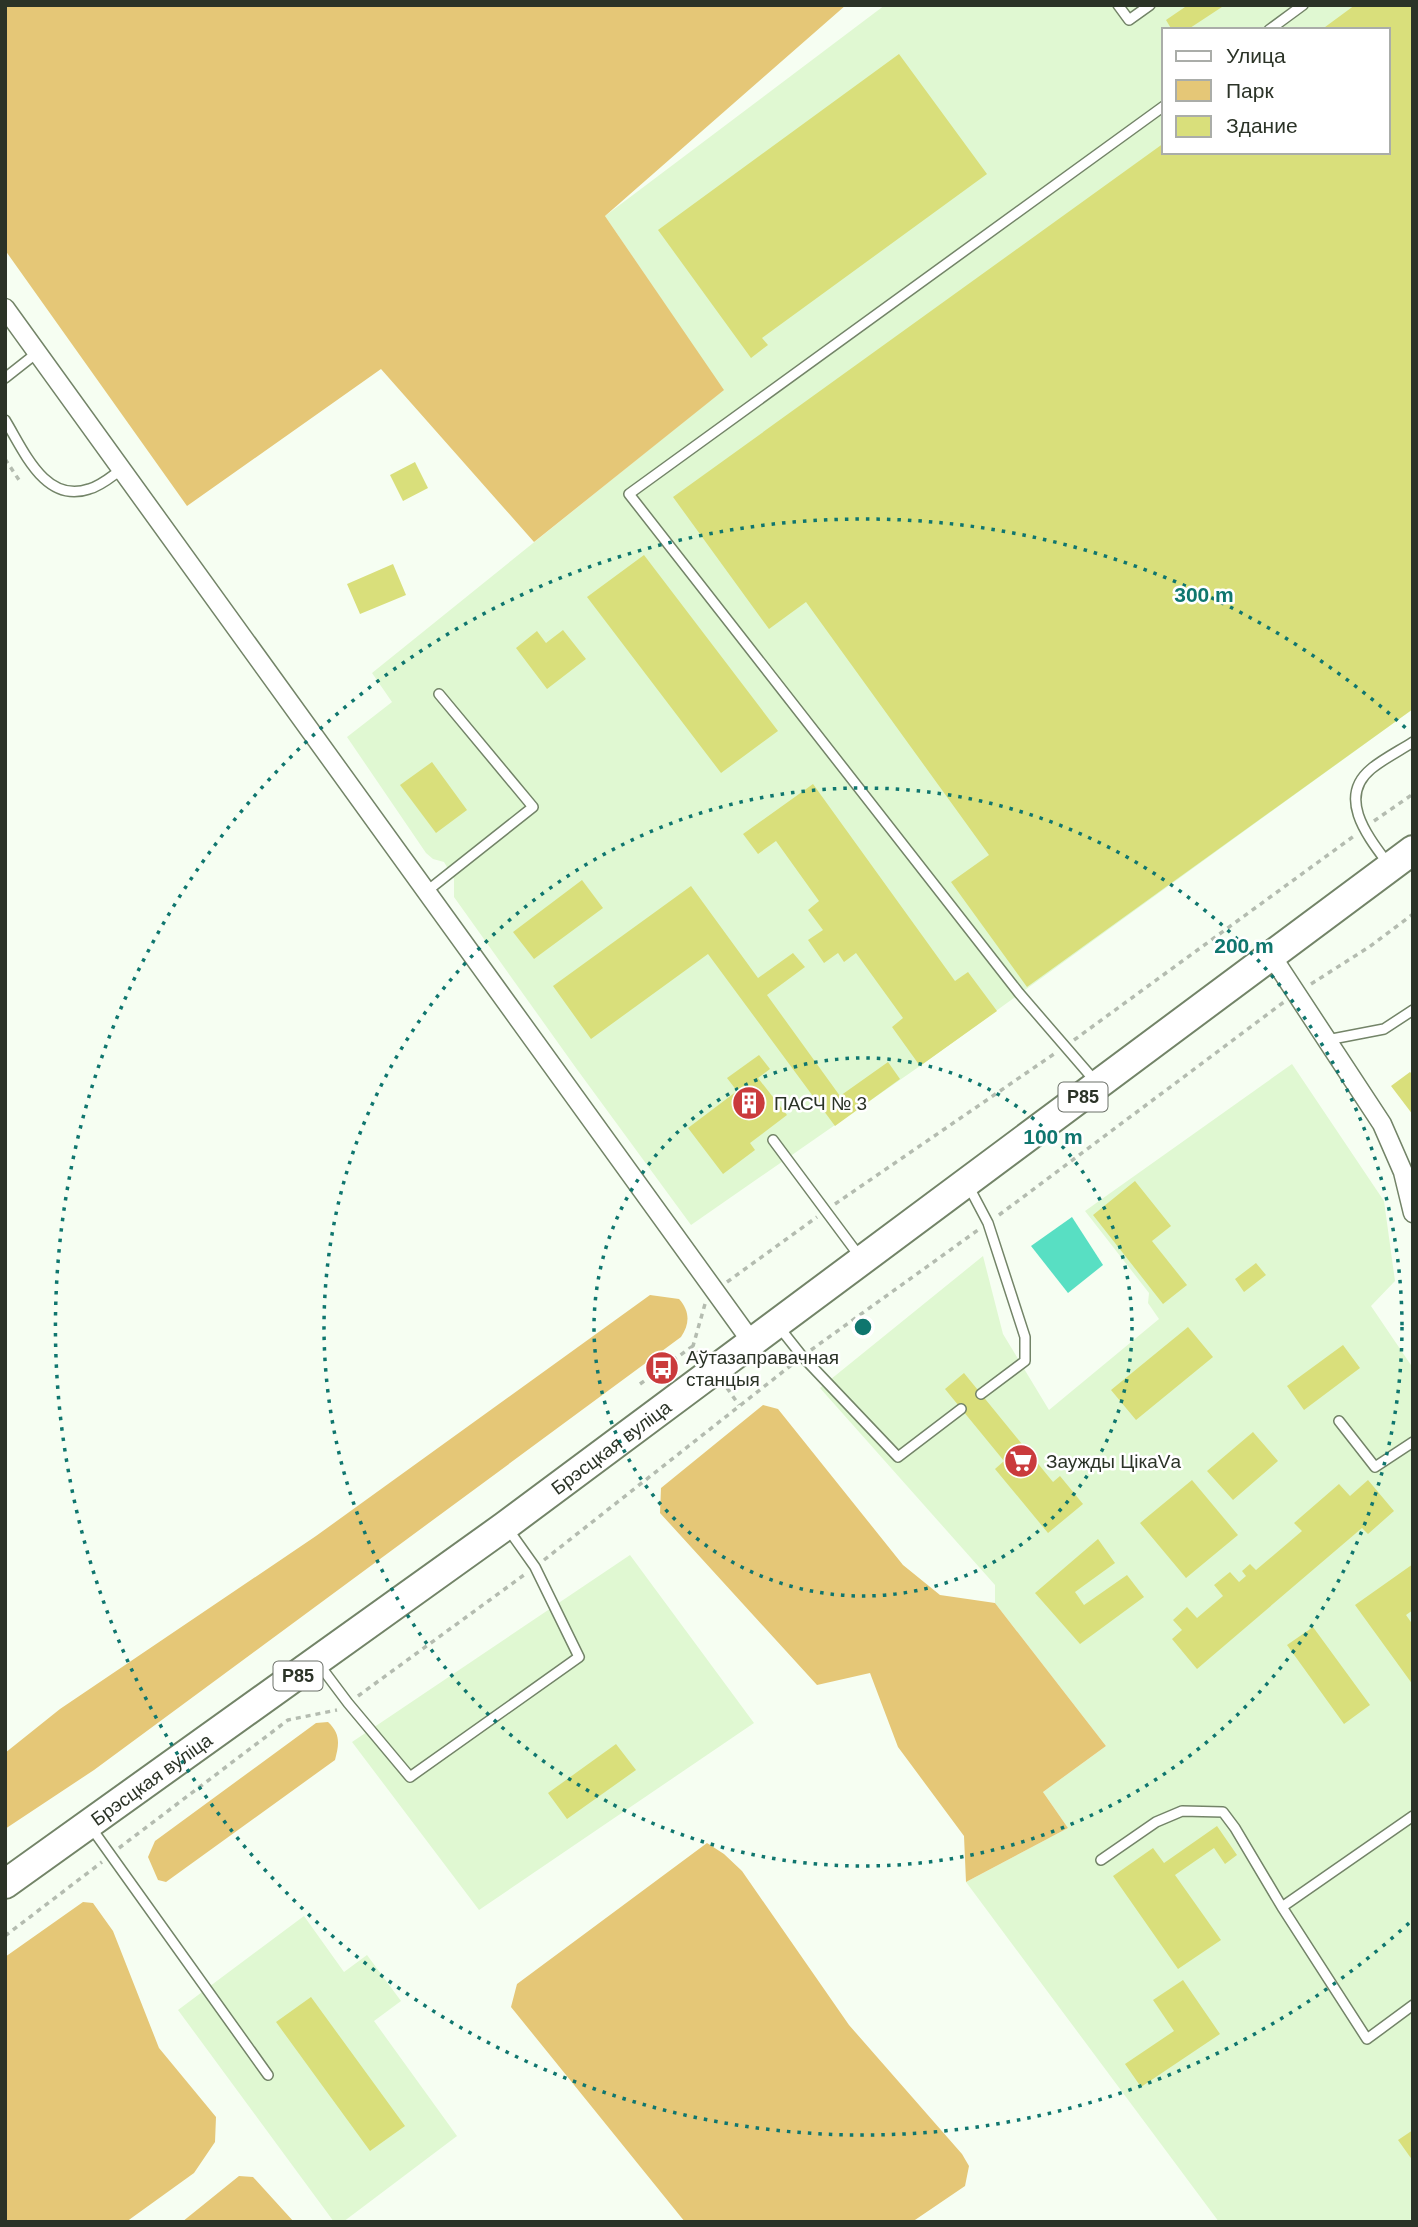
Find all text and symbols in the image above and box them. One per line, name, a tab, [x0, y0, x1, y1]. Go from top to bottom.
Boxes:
legend	[1162, 28, 1390, 154]
text: Улица	[1226, 44, 1286, 67]
text: Парк	[1226, 79, 1274, 102]
text: Здание	[1226, 114, 1298, 137]
text: 300 m	[1174, 583, 1234, 606]
text: 200 m	[1214, 934, 1274, 957]
road number: Р85	[1058, 1082, 1108, 1112]
building icon: ПАСЧ № 3	[730, 1084, 768, 1122]
place label: ПАСЧ № 3	[774, 1093, 867, 1114]
text: 100 m	[1023, 1125, 1083, 1148]
centre of rings	[851, 1315, 875, 1339]
place label: Аўтазаправачная станцыя	[686, 1347, 839, 1390]
bus stop icon: Аўтазаправачная станцыя	[643, 1349, 681, 1387]
street label: Брэсцкая вуліца	[547, 1396, 675, 1498]
supermarket icon: Заужды ЦікаVа	[1002, 1442, 1040, 1480]
place label: Заужды ЦікаVа	[1046, 1451, 1182, 1472]
road number: Р85	[274, 1661, 322, 1690]
street label: Брэсцкая вуліца	[87, 1729, 216, 1830]

